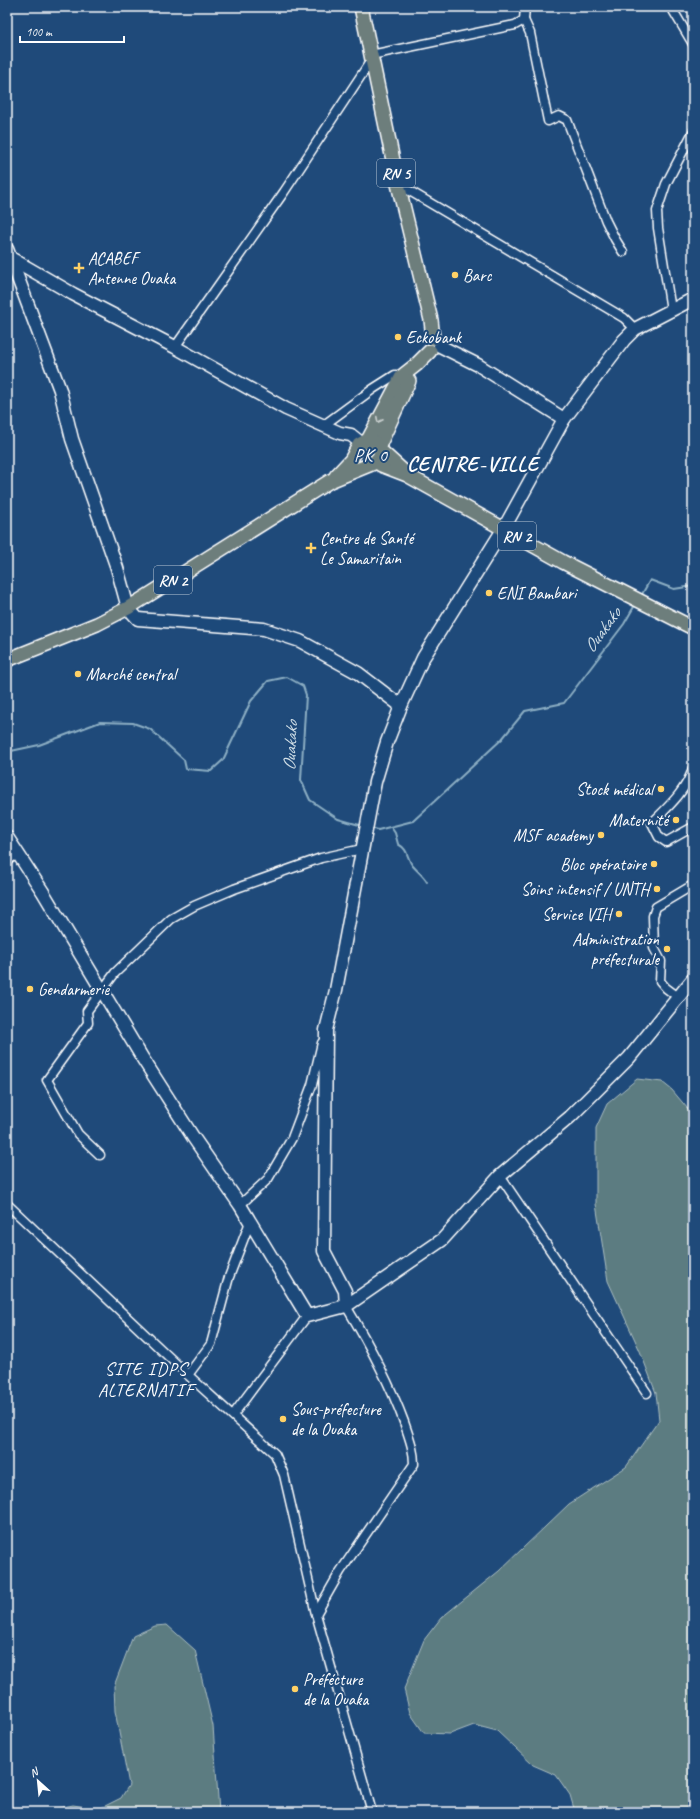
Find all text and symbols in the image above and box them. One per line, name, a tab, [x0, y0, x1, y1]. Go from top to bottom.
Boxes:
scale bar	[20, 18, 124, 44]
text: 100 m	[26, 24, 53, 40]
road number: RN 5	[377, 159, 415, 187]
place label: ACABEF Antenne Ouaka	[88, 248, 176, 289]
marker: ACABEF Antenne Ouaka	[73, 262, 85, 274]
place label: Barc	[463, 265, 492, 286]
marker: Barc	[450, 270, 460, 280]
place label: Eckobank	[406, 327, 463, 348]
marker: Eckobank	[393, 332, 403, 342]
one-way arrow	[376, 416, 384, 423]
district label: PK 0	[354, 444, 389, 466]
district label: CENTRE-VILLE	[407, 451, 541, 477]
road number: RN 2	[498, 522, 536, 550]
place label: Centre de Santé Le Samaritain	[320, 528, 416, 569]
marker: Centre de Santé Le Samaritain	[305, 542, 317, 554]
road number: RN 2	[154, 566, 192, 594]
place label: ENI Bambari	[497, 583, 579, 604]
marker: ENI Bambari	[484, 588, 494, 598]
water label: Ouakako	[578, 601, 627, 657]
place label: Marché central	[86, 664, 179, 685]
marker: Marché central	[73, 669, 83, 679]
water label: Ouakako	[278, 718, 302, 771]
place label: Stock médical	[576, 779, 656, 800]
marker: Stock médical	[656, 784, 666, 794]
place label: Maternité	[609, 810, 670, 831]
marker: Maternité	[671, 815, 681, 825]
place label: MSF academy	[513, 825, 594, 846]
marker: MSF academy	[596, 830, 606, 840]
place label: Bloc opératoire	[560, 854, 647, 875]
marker: Bloc opératoire	[649, 859, 659, 869]
place label: Soins intensif / UNTH	[521, 879, 652, 900]
marker: Soins intensif / UNTH	[652, 884, 662, 894]
place label: Service VIH	[542, 904, 613, 925]
marker: Service VIH	[614, 909, 624, 919]
place label: Administration préfecturale	[572, 929, 660, 970]
marker: Administration préfecturale	[662, 944, 672, 954]
place label: Gendarmerie	[38, 979, 110, 1000]
marker: Gendarmerie	[25, 984, 35, 994]
district label: SITE IDPS ALTERNATIF	[98, 1358, 197, 1401]
place label: Sous-préfecture de la Ouaka	[291, 1399, 382, 1440]
marker: Sous-préfecture de la Ouaka	[278, 1414, 288, 1424]
place label: Préfécture de la Ouaka	[303, 1669, 369, 1710]
marker: Préfécture de la Ouaka	[290, 1684, 300, 1694]
north arrow	[18, 1761, 58, 1801]
text: N	[27, 1763, 42, 1780]

